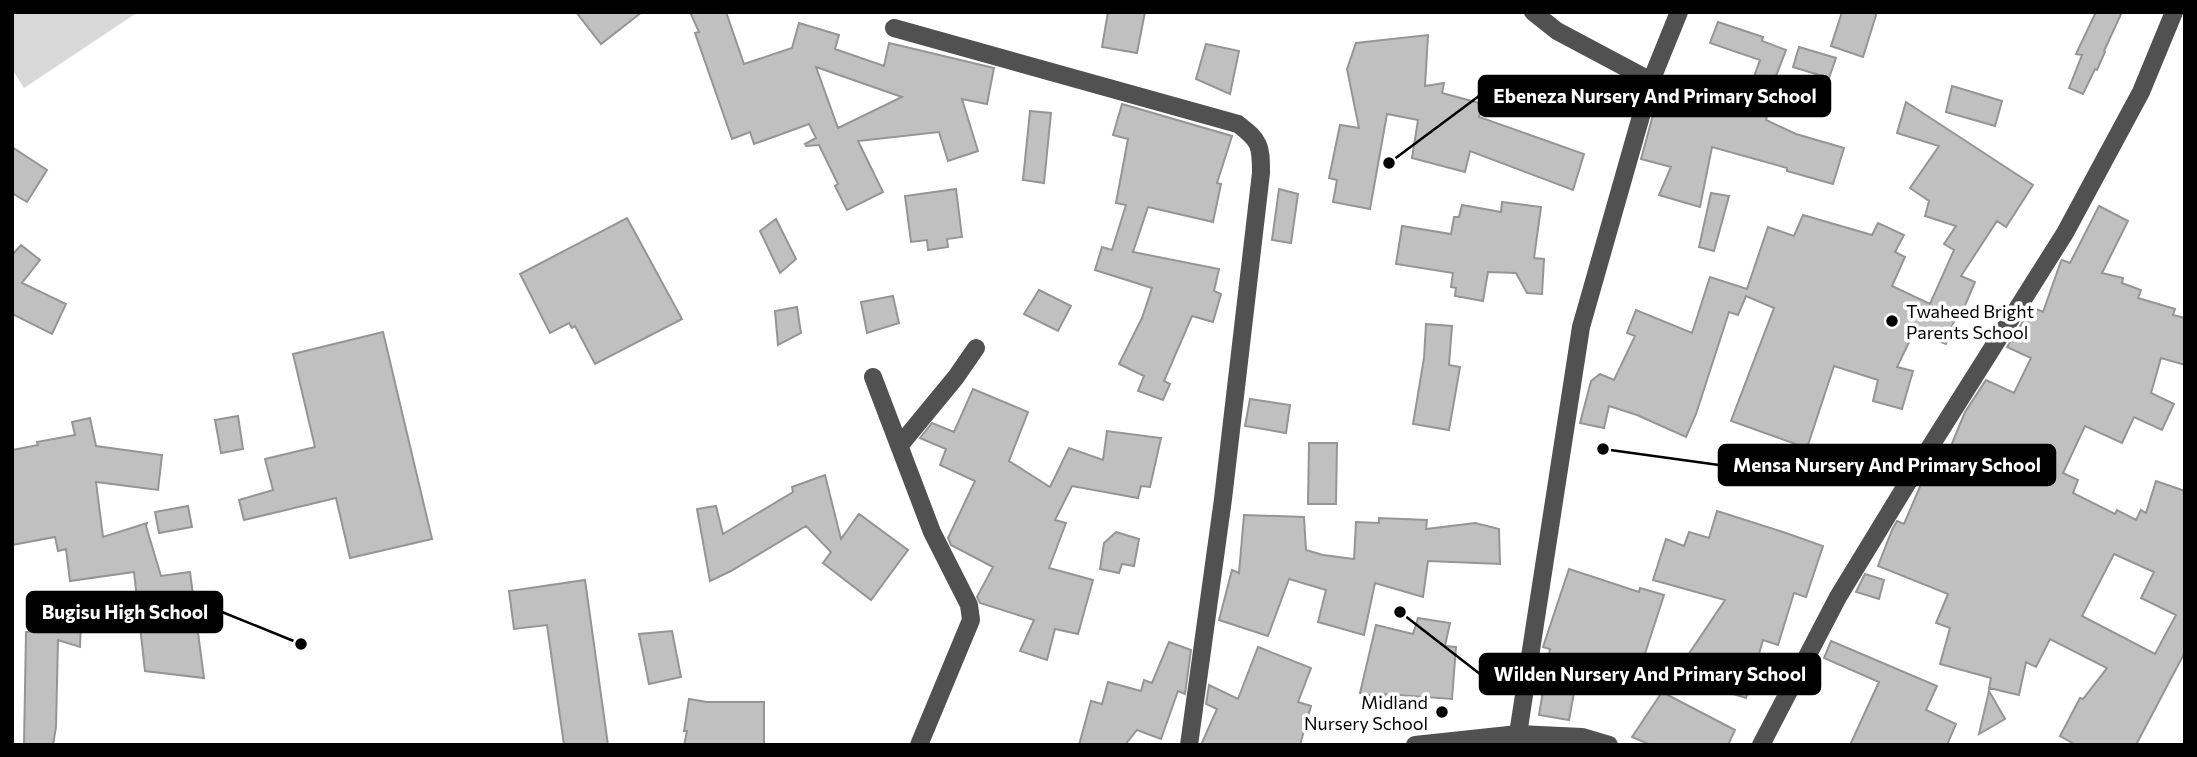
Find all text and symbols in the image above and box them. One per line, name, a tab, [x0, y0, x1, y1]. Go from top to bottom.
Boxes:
callout: Ebeneza Nursery And Primary School	[1479, 76, 1830, 116]
text: Ebeneza Nursery And Primary School	[1493, 84, 1817, 107]
place label: Twaheed Bright Parents School	[1906, 300, 2034, 343]
marker: Twaheed Bright Parents School	[1884, 313, 1900, 329]
callout: Mensa Nursery And Primary School	[1719, 445, 2055, 485]
text: Mensa Nursery And Primary School	[1733, 453, 2041, 476]
callout: Bugisu High School	[27, 592, 222, 632]
text: Bugisu High School	[42, 600, 208, 623]
callout: Wilden Nursery And Primary School	[1480, 654, 1820, 694]
text: Wilden Nursery And Primary School	[1494, 662, 1806, 685]
place label: Midland Nursery School	[1304, 691, 1428, 734]
marker: Midland Nursery School	[1434, 704, 1450, 720]

